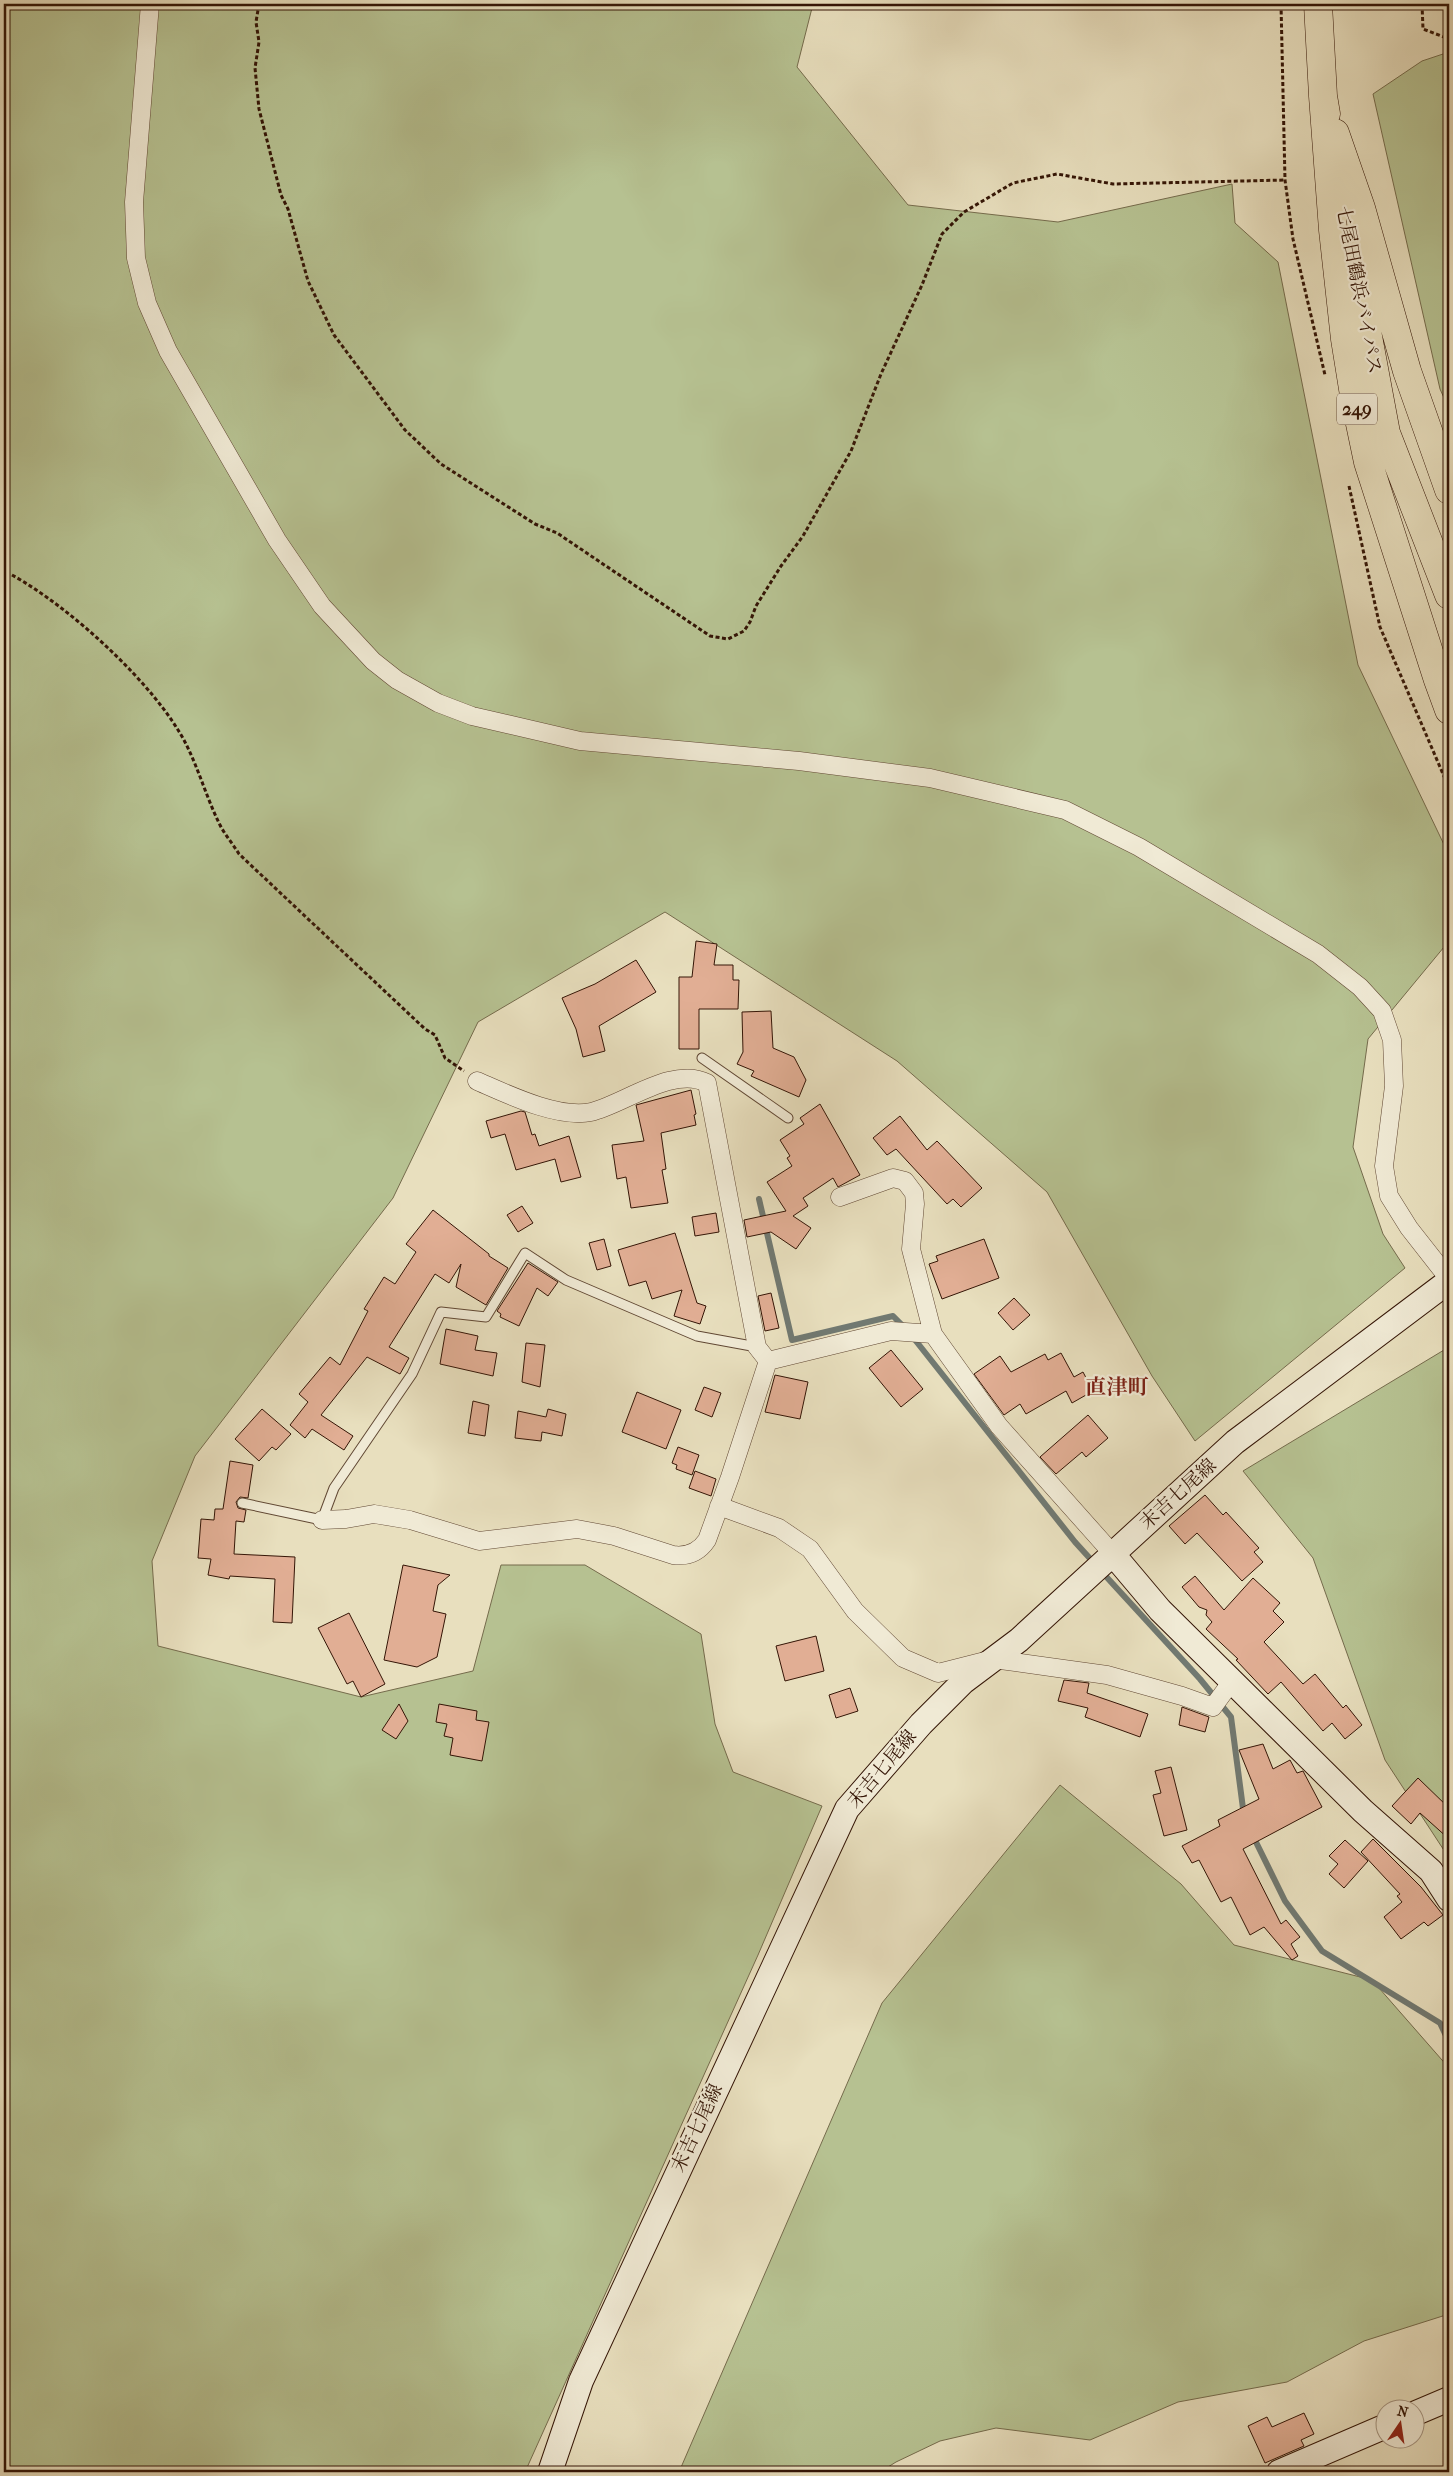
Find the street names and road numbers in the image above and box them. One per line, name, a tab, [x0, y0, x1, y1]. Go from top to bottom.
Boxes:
street label: 七尾田鶴浜バイパス	[1332, 204, 1386, 376]
road number: 249	[1337, 394, 1377, 424]
street label: 末吉七尾線	[1135, 1454, 1221, 1534]
street label: 末吉七尾線	[843, 1726, 921, 1812]
street label: 末吉七尾線	[667, 2080, 727, 2176]

